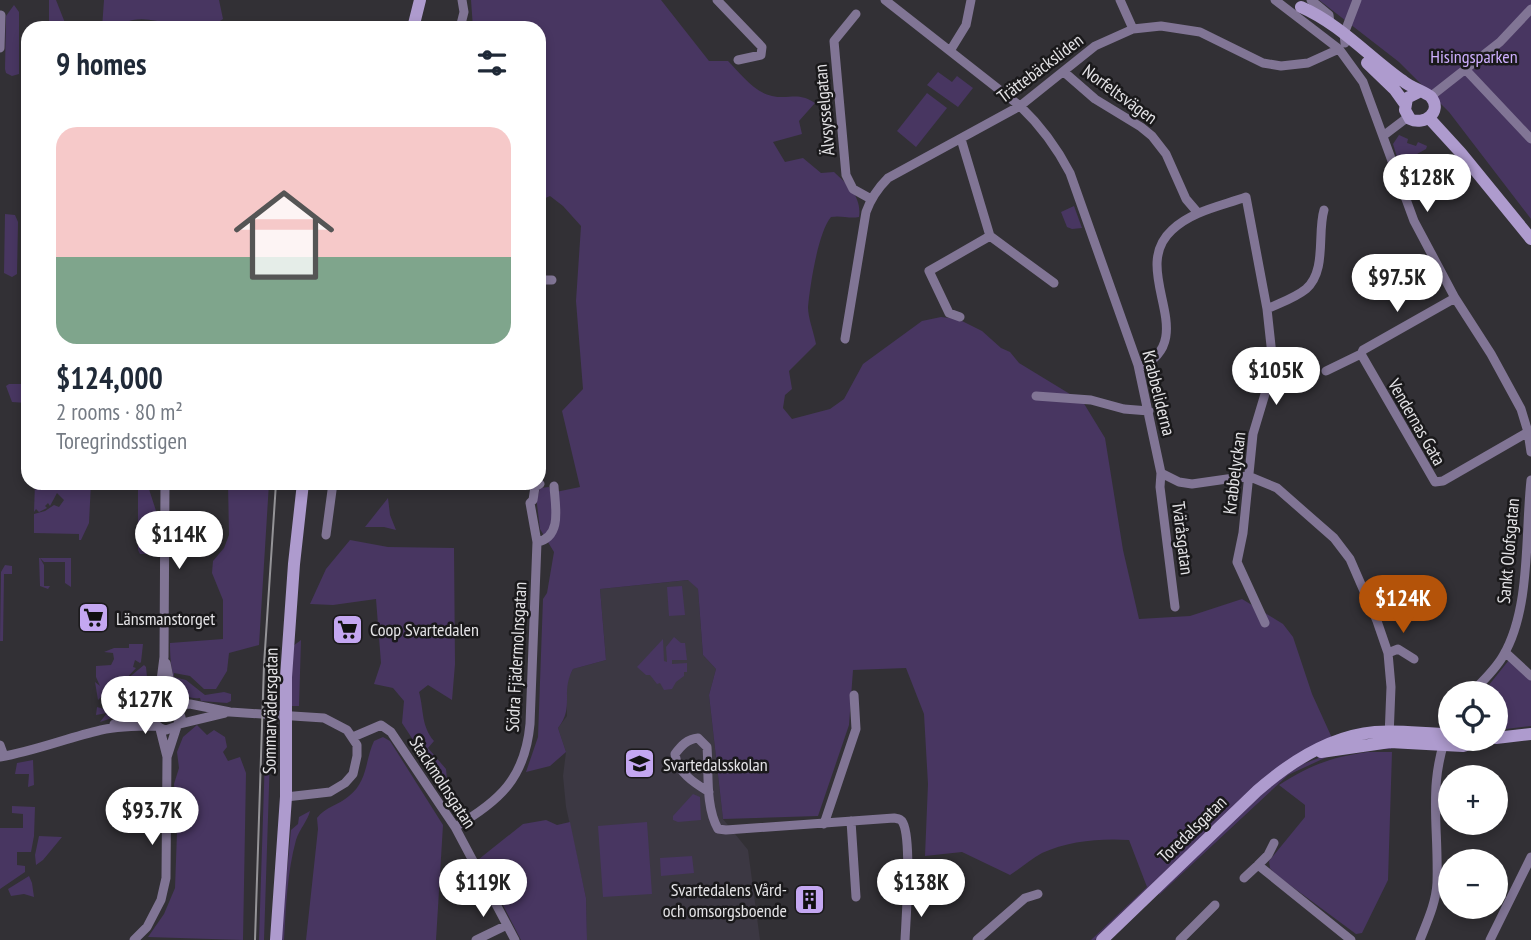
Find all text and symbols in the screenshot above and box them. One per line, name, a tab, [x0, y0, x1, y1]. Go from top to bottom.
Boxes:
street label: Trättebäcksliden	[993, 28, 1087, 108]
text: 9 homes	[56, 44, 147, 83]
icon: filters	[473, 44, 511, 82]
park label: Hisingsparken	[1430, 45, 1518, 68]
street label: Norfeltsvägen	[1078, 59, 1162, 129]
street label: Älvsysselgatan	[809, 63, 839, 157]
pin: $128K	[1378, 154, 1476, 214]
text: $128K	[1399, 162, 1455, 191]
icon: home	[221, 172, 347, 298]
pin: $97.5K	[1340, 254, 1454, 314]
text: $97.5K	[1368, 262, 1426, 291]
street label: Krabbeliderna	[1137, 348, 1181, 438]
pin: $105K	[1227, 348, 1325, 407]
text: $105K	[1248, 355, 1304, 384]
text: $124,000	[56, 358, 163, 397]
street label: Vendernas Gata	[1383, 374, 1451, 469]
text: 2 rooms · 80 m²	[56, 397, 183, 426]
text: Toregrindsstigen	[56, 426, 187, 455]
street label: Krabbelyckan	[1218, 430, 1250, 516]
street label: Sankt Olofsgatan	[1492, 497, 1524, 605]
street label: Tväråsgatan	[1167, 500, 1199, 576]
pin: $114K	[130, 512, 228, 571]
text: $114K	[151, 519, 207, 548]
pin: $124K	[1354, 576, 1452, 635]
street label: Södra Fjädermolnsgatan	[501, 581, 531, 733]
text: $124K	[1375, 583, 1431, 612]
supermarket icon: Länsmanstorget	[76, 601, 110, 635]
place label: Länsmanstorget	[116, 607, 215, 630]
supermarket icon: Coop Svartedalen	[330, 612, 364, 646]
place label: Coop Svartedalen	[370, 618, 479, 641]
street label: Sommarvädersgatan	[257, 648, 283, 774]
pin: $127K	[96, 676, 194, 736]
map controls	[1438, 681, 1508, 919]
button: locate	[1438, 681, 1508, 751]
text: $127K	[117, 684, 173, 713]
street label: Stackmolnsgatan	[405, 731, 481, 833]
school or university icon: Svartedalsskolan	[623, 747, 657, 781]
place label: Svartedalsskolan	[663, 753, 768, 776]
button: +	[1438, 765, 1508, 835]
pin: $93.7K	[95, 788, 209, 847]
street label: Toredalsgatan	[1153, 791, 1231, 867]
text: $93.7K	[122, 795, 182, 824]
button: −	[1438, 849, 1508, 919]
pin: $119K	[434, 860, 532, 919]
pin: $138K	[872, 860, 970, 919]
text: $119K	[455, 867, 511, 896]
text: $138K	[893, 867, 949, 896]
place label: Svartedalens Vård- och omsorgsboende	[663, 878, 787, 922]
building icon: Svartedalens Vård- och omsorgsboende	[793, 882, 827, 916]

